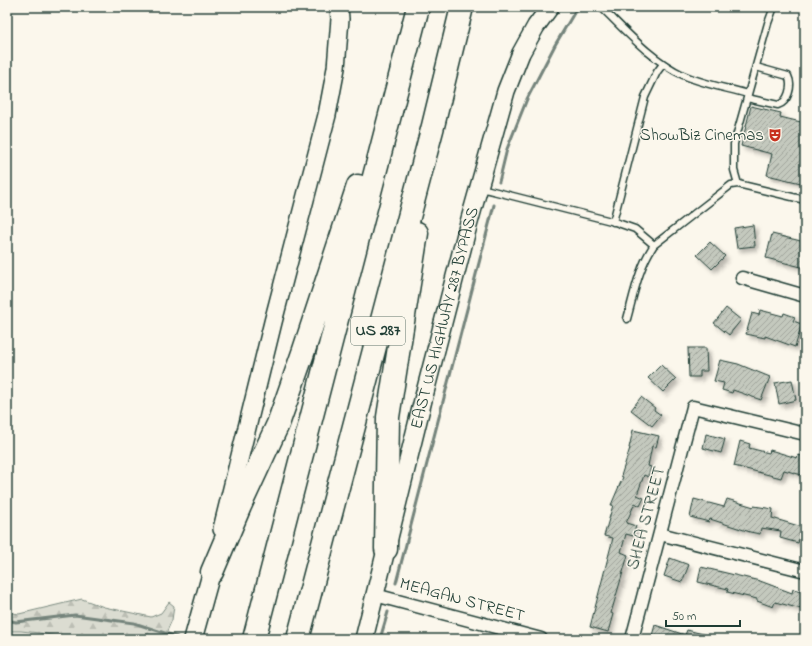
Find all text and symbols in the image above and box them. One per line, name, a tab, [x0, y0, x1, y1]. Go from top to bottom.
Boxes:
place label: ShowBiz Cinemas	[640, 123, 764, 148]
theatre icon: ShowBiz Cinemas	[767, 127, 783, 143]
street label: EAST US HIGHWAY 287 BYPASS	[404, 204, 485, 431]
road number: US 287	[351, 317, 405, 345]
street label: SHEA STREET	[620, 463, 672, 573]
street label: MEAGAN STREET	[397, 571, 527, 629]
scale bar	[666, 602, 740, 628]
text: 50 m	[672, 608, 696, 626]

